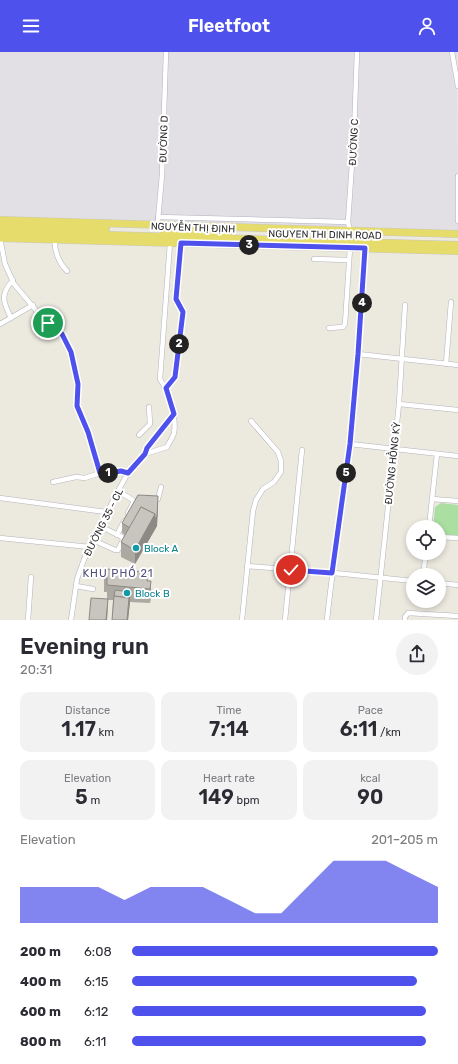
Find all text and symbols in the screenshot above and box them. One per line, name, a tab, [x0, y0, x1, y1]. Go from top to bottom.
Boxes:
icon: menu	[20, 15, 42, 37]
text: Fleetfoot	[188, 15, 270, 37]
icon: person	[416, 15, 438, 37]
street label: ĐƯỜNG D	[156, 115, 171, 163]
street label: ĐƯỜNG C	[346, 118, 361, 166]
street label: NGUYỄN THỊ ĐỊNH	[151, 220, 235, 235]
street label: NGUYEN THI DINH ROAD	[268, 228, 382, 242]
pin: 3	[239, 235, 259, 255]
text: 3	[245, 238, 253, 251]
pin: 4	[352, 293, 372, 313]
text: 4	[358, 296, 366, 309]
pin	[31, 306, 65, 340]
icon: arrive	[37, 312, 59, 334]
pin: 2	[169, 334, 189, 354]
text: 2	[175, 337, 183, 350]
street label: ĐƯỜNG HỒNG KỲ	[380, 420, 403, 505]
pin: 1	[98, 463, 118, 483]
pin: 5	[336, 463, 356, 483]
text: 1	[105, 466, 111, 479]
text: 5	[342, 466, 350, 479]
street label: ĐƯỜNG 35 - CL	[81, 486, 126, 558]
map controls	[406, 520, 446, 608]
button: locate	[406, 520, 446, 560]
marker: Block A	[131, 543, 141, 553]
place label: Block A	[144, 543, 179, 555]
pin	[274, 553, 308, 587]
icon: check	[280, 559, 302, 581]
district label: KHU PHỐ 21	[82, 565, 154, 580]
button: layers	[406, 568, 446, 608]
marker: Block B	[122, 588, 132, 598]
place label: Block B	[135, 588, 170, 600]
text: Evening run	[20, 633, 149, 660]
button: share	[396, 633, 438, 675]
text: 20:31	[20, 662, 52, 677]
text: Distance	[65, 704, 110, 717]
text: Time	[217, 704, 241, 717]
text: Pace	[358, 704, 383, 717]
text: 1.17	[61, 717, 96, 741]
text: 7:14	[209, 717, 249, 741]
text: 6:11	[340, 717, 377, 741]
text: km	[96, 726, 114, 739]
text: /km	[377, 726, 401, 739]
text: Elevation	[64, 772, 111, 785]
text: Heart rate	[203, 772, 255, 785]
text: kcal	[360, 772, 380, 785]
text: 5	[75, 785, 88, 809]
text: 149	[199, 785, 234, 809]
text: 90	[357, 785, 383, 809]
text: m	[88, 794, 100, 807]
text: bpm	[234, 794, 259, 807]
text: Elevation	[20, 832, 76, 847]
text: 201–205 m	[371, 832, 438, 847]
text: 200 m	[20, 944, 61, 959]
text: 6:08	[84, 944, 112, 959]
text: 400 m	[20, 974, 61, 989]
text: 6:15	[84, 974, 108, 989]
text: 600 m	[20, 1004, 61, 1019]
text: 6:12	[84, 1004, 108, 1019]
text: 800 m	[20, 1034, 61, 1049]
text: 6:11	[84, 1034, 106, 1049]

